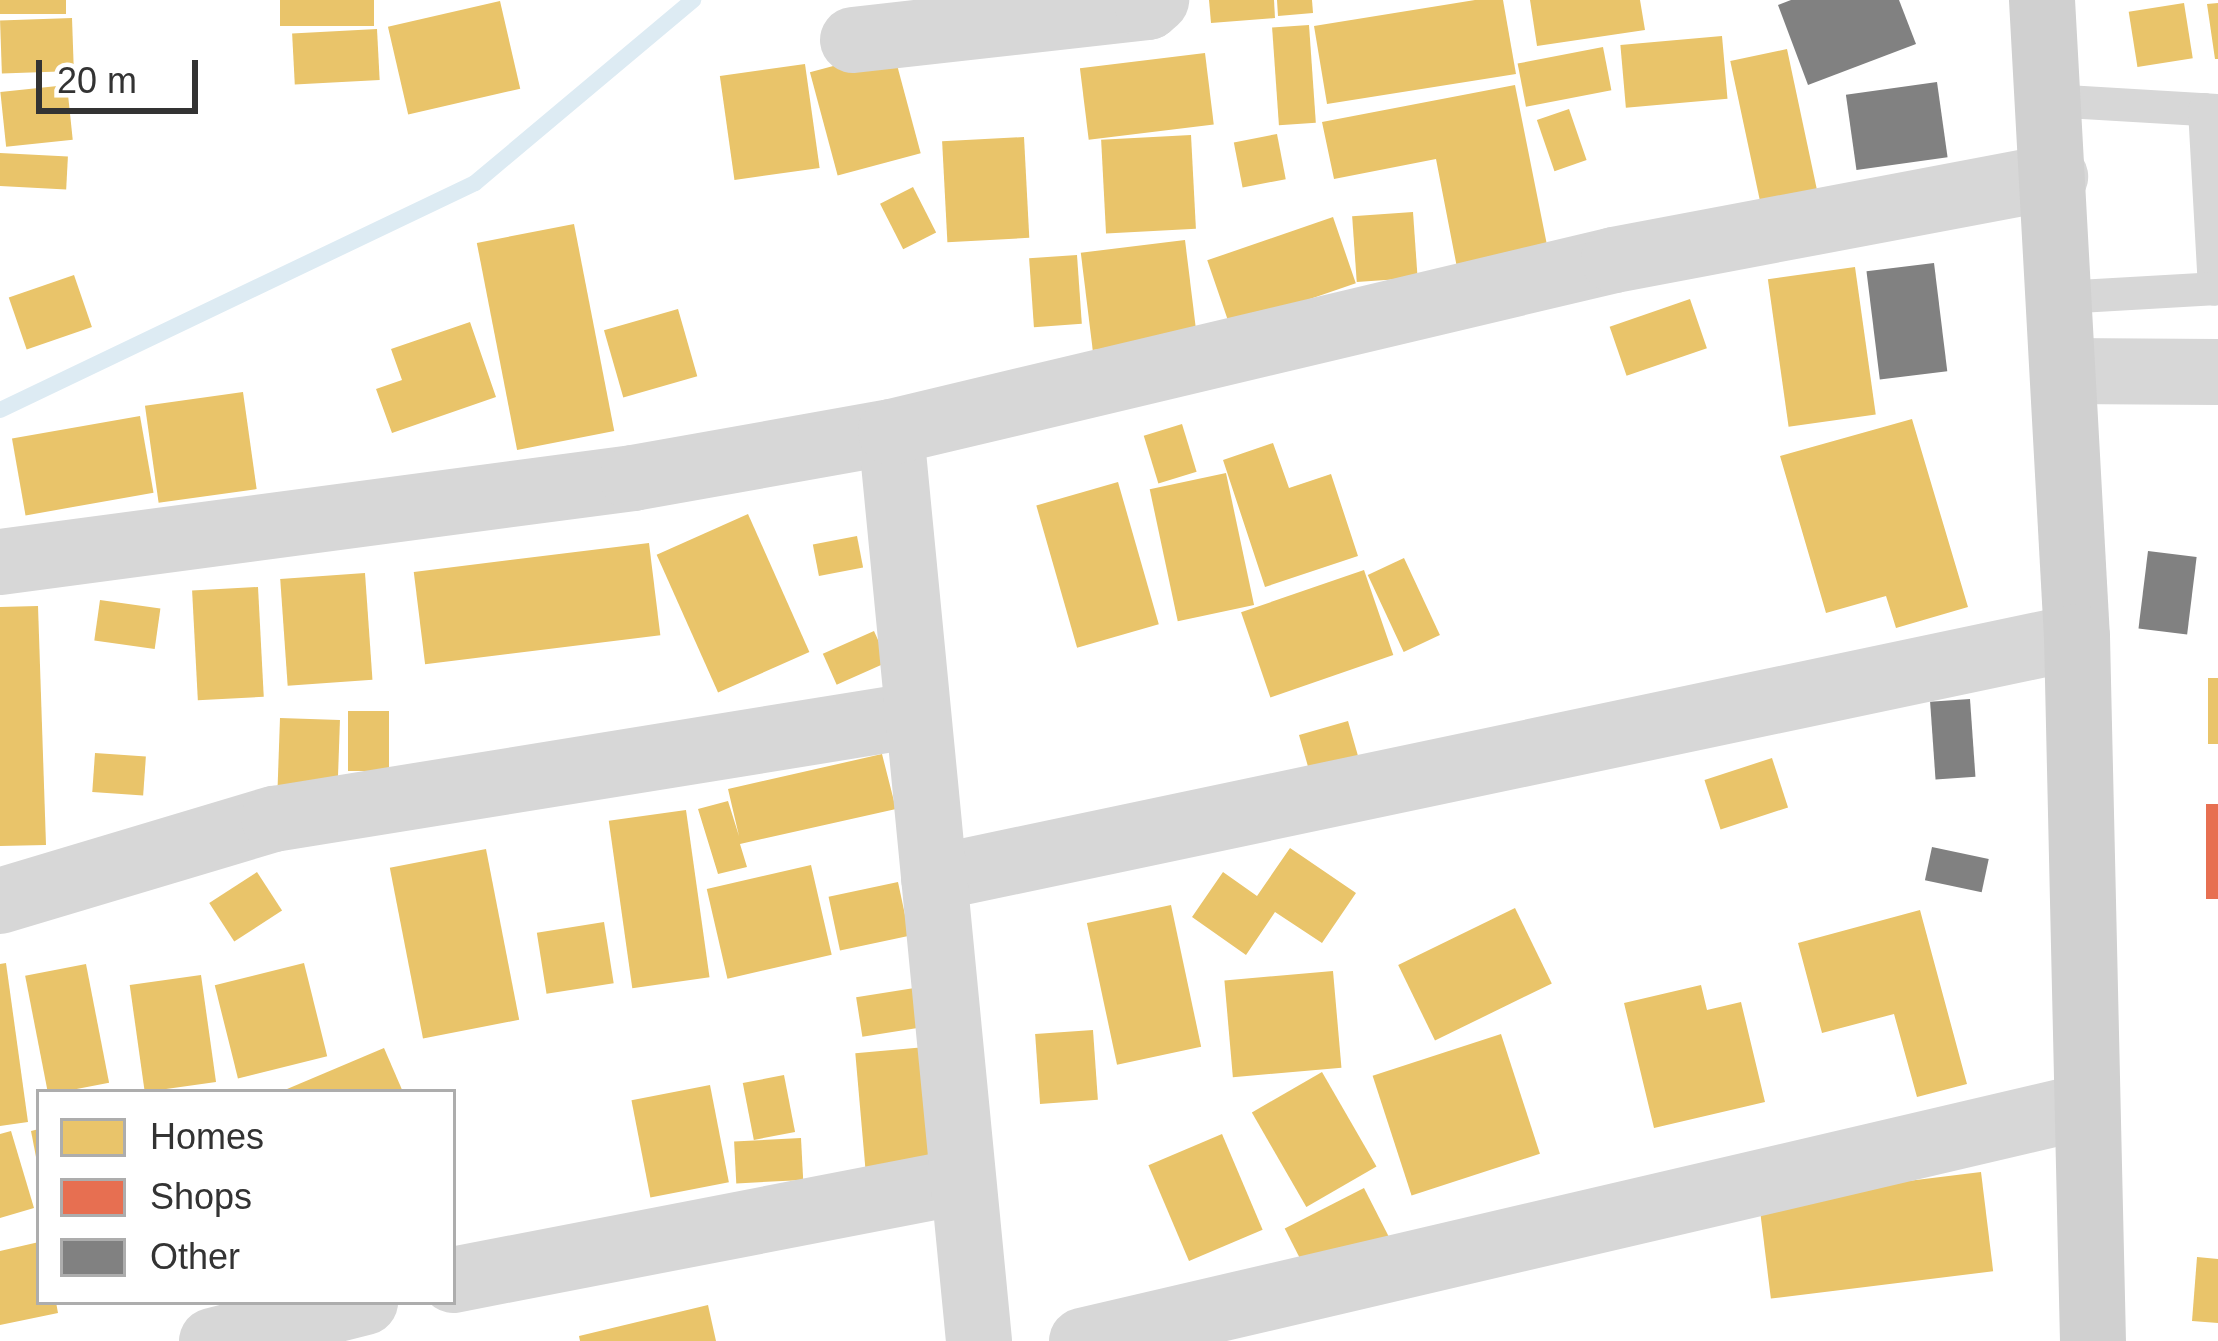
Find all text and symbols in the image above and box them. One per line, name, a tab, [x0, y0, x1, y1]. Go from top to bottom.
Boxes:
scale bar	[42, 36, 204, 110]
text: 20 m	[57, 60, 137, 101]
legend	[36, 1089, 456, 1305]
text: Homes	[150, 1116, 264, 1157]
text: Shops	[150, 1176, 252, 1217]
text: Other	[150, 1236, 240, 1277]

